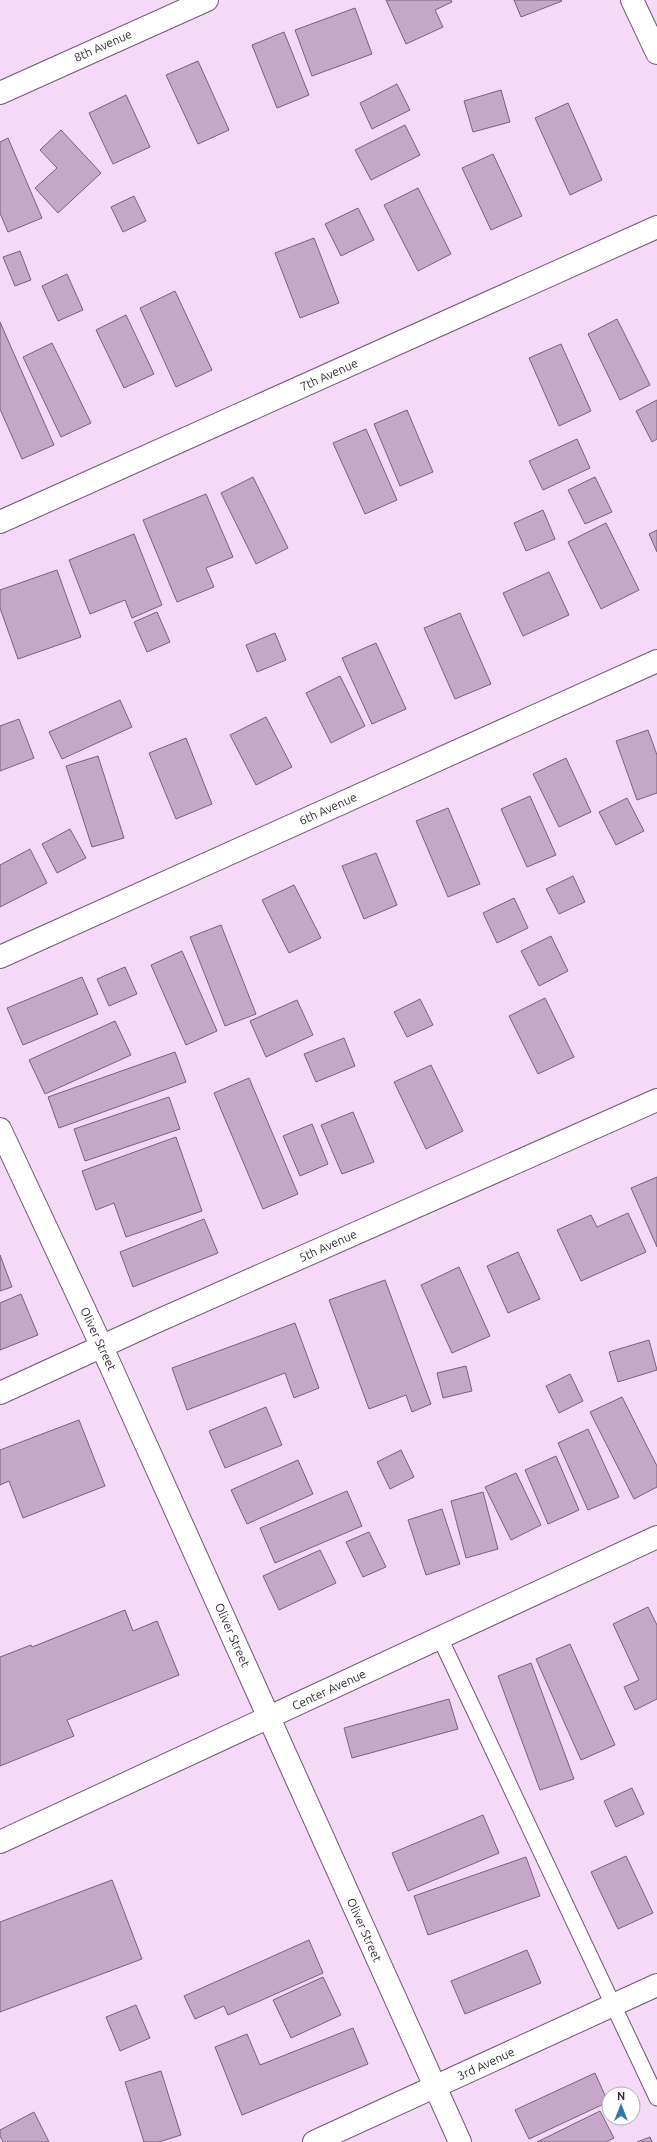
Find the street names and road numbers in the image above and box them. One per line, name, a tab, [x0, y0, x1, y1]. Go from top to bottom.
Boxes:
street label: 8th Avenue	[72, 27, 134, 64]
street label: 7th Avenue	[298, 356, 360, 393]
street label: 6th Avenue	[297, 790, 359, 827]
street label: 5th Avenue	[297, 1227, 359, 1264]
street label: Oliver Street	[78, 1305, 119, 1373]
street label: Oliver Street	[213, 1601, 252, 1669]
street label: Center Avenue	[290, 1667, 368, 1712]
street label: Oliver Street	[345, 1896, 384, 1964]
street label: 3rd Avenue	[455, 2045, 516, 2082]

